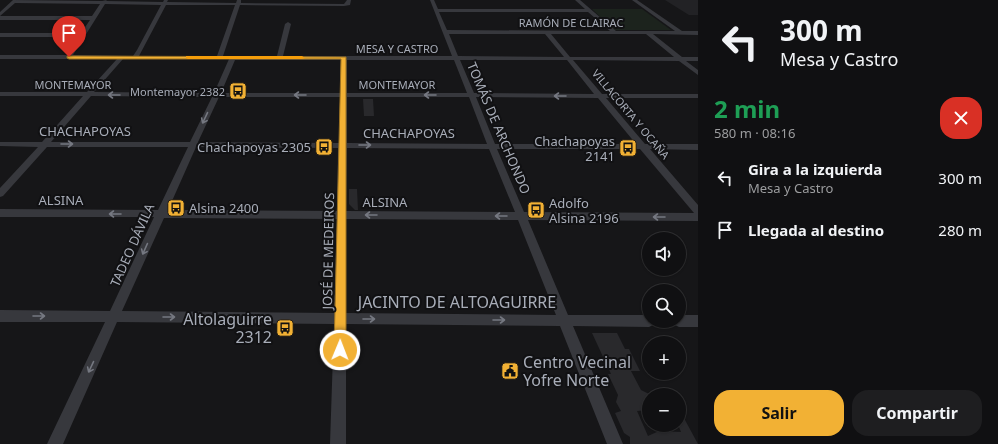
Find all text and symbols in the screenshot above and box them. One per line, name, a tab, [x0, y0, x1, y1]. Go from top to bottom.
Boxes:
text: 300 m	[780, 11, 863, 49]
street label: RAMÓN DE CLAIRAC	[519, 15, 623, 30]
pin	[52, 16, 86, 57]
icon: left	[714, 16, 766, 68]
icon: arrive	[58, 22, 80, 44]
street label: MESA Y CASTRO	[356, 41, 438, 56]
text: Mesa y Castro	[780, 47, 898, 71]
street label: TOMÁS DE ARCHONDO	[463, 59, 535, 197]
street label: VILLACORTA Y OCAÑA	[589, 66, 674, 163]
street label: MONTEMAYOR	[35, 77, 112, 92]
street label: MONTEMAYOR	[359, 77, 436, 92]
bus stop icon: Montemayor 2382	[228, 81, 248, 101]
place label: Montemayor 2382	[130, 84, 225, 99]
one-way arrow	[108, 91, 121, 99]
one-way arrow	[294, 91, 307, 99]
one-way arrow	[424, 91, 437, 99]
one-way arrow	[554, 92, 567, 100]
text: 2 min	[714, 92, 780, 125]
button: close	[940, 97, 982, 139]
one-way arrow	[201, 112, 208, 124]
street label: CHACHAPOYAS	[39, 122, 131, 140]
street label: CHACHAPOYAS	[363, 124, 455, 142]
text: 580 m · 08:16	[714, 124, 795, 142]
place label: Chachapoyas 2141	[534, 132, 615, 165]
bus stop icon: Chachapoyas 2305	[314, 137, 334, 157]
place label: Chachapoyas 2305	[197, 138, 311, 156]
bus stop icon: Chachapoyas 2141	[618, 138, 638, 158]
one-way arrow	[60, 140, 73, 148]
one-way arrow	[358, 141, 371, 149]
text: Gira a la izquierda	[748, 159, 882, 179]
icon: left	[714, 167, 736, 189]
text: 300 m	[938, 168, 982, 188]
text: Mesa y Castro	[748, 179, 833, 197]
street label: ALSINA	[39, 191, 84, 209]
street label: JOSÉ DE MEDEIROS	[318, 192, 338, 312]
street label: ALSINA	[363, 193, 408, 211]
place label: Adolfo Alsina 2196	[549, 194, 619, 227]
bus stop icon: Alsina 2400	[166, 198, 186, 218]
place label: Alsina 2400	[189, 199, 259, 217]
street label: TADEO DÁVILA	[106, 200, 159, 289]
bus stop icon: Adolfo Alsina 2196	[526, 200, 546, 220]
one-way arrow	[109, 210, 122, 218]
one-way arrow	[365, 211, 378, 219]
one-way arrow	[495, 212, 508, 220]
one-way arrow	[653, 213, 666, 221]
icon: arrive	[714, 219, 736, 241]
text: Llegada al destino	[748, 220, 884, 240]
text: 280 m	[938, 220, 982, 240]
map controls	[642, 232, 686, 432]
button: sound	[642, 232, 686, 276]
one-way arrow	[141, 243, 148, 255]
button: search	[642, 284, 686, 328]
street label: JACINTO DE ALTOAGUIRRE	[356, 291, 556, 313]
place label: Altolaguirre 2312	[183, 308, 272, 348]
one-way arrow	[32, 312, 45, 320]
one-way arrow	[162, 313, 175, 321]
one-way arrow	[362, 315, 375, 323]
one-way arrow	[492, 316, 505, 324]
bus stop icon: Altolaguirre 2312	[275, 318, 295, 338]
position arrow	[319, 329, 361, 371]
button: +	[642, 336, 686, 380]
place label: Centro Vecinal Yofre Norte	[523, 351, 631, 391]
one-way arrow	[87, 361, 94, 373]
public building icon: Centro Vecinal Yofre Norte	[500, 361, 520, 381]
button: −	[642, 388, 686, 432]
button: Salir	[714, 390, 844, 436]
button: Compartir	[852, 390, 982, 436]

